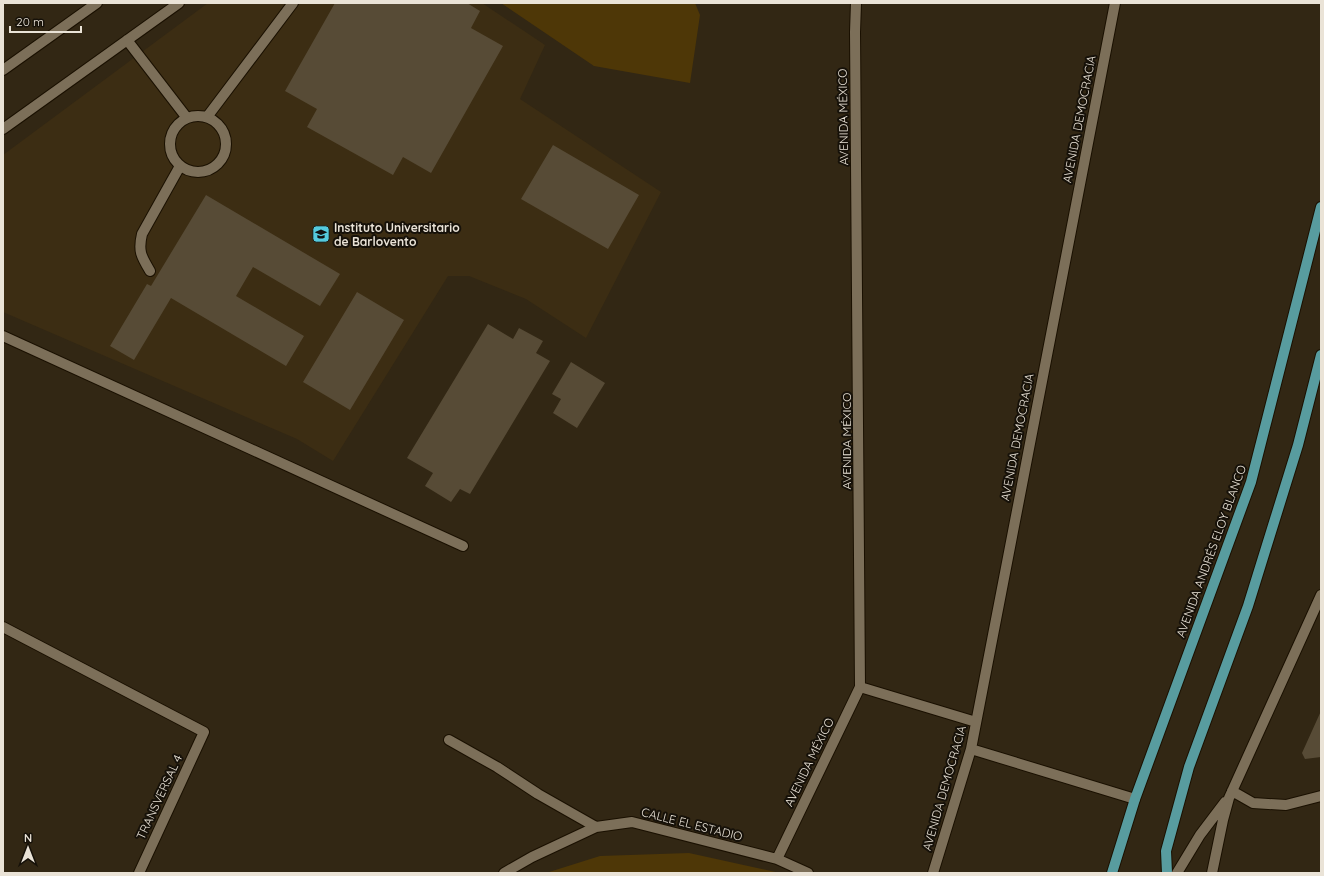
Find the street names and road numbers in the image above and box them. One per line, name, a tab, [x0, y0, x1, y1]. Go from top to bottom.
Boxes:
street label: AVENIDA DEMOCRACIA	[1059, 54, 1099, 184]
street label: AVENIDA MÉXICO	[835, 68, 851, 166]
street label: AVENIDA DEMOCRACIA	[997, 372, 1037, 502]
street label: AVENIDA MÉXICO	[839, 393, 854, 489]
street label: AVENIDA ANDRÉS ELOY BLANCO	[1173, 463, 1249, 639]
street label: AVENIDA MÉXICO	[781, 715, 837, 809]
street label: AVENIDA DEMOCRACIA	[919, 723, 969, 852]
street label: TRANSVERSAL 4	[133, 752, 185, 842]
street label: CALLE EL ESTADIO	[640, 804, 744, 844]

